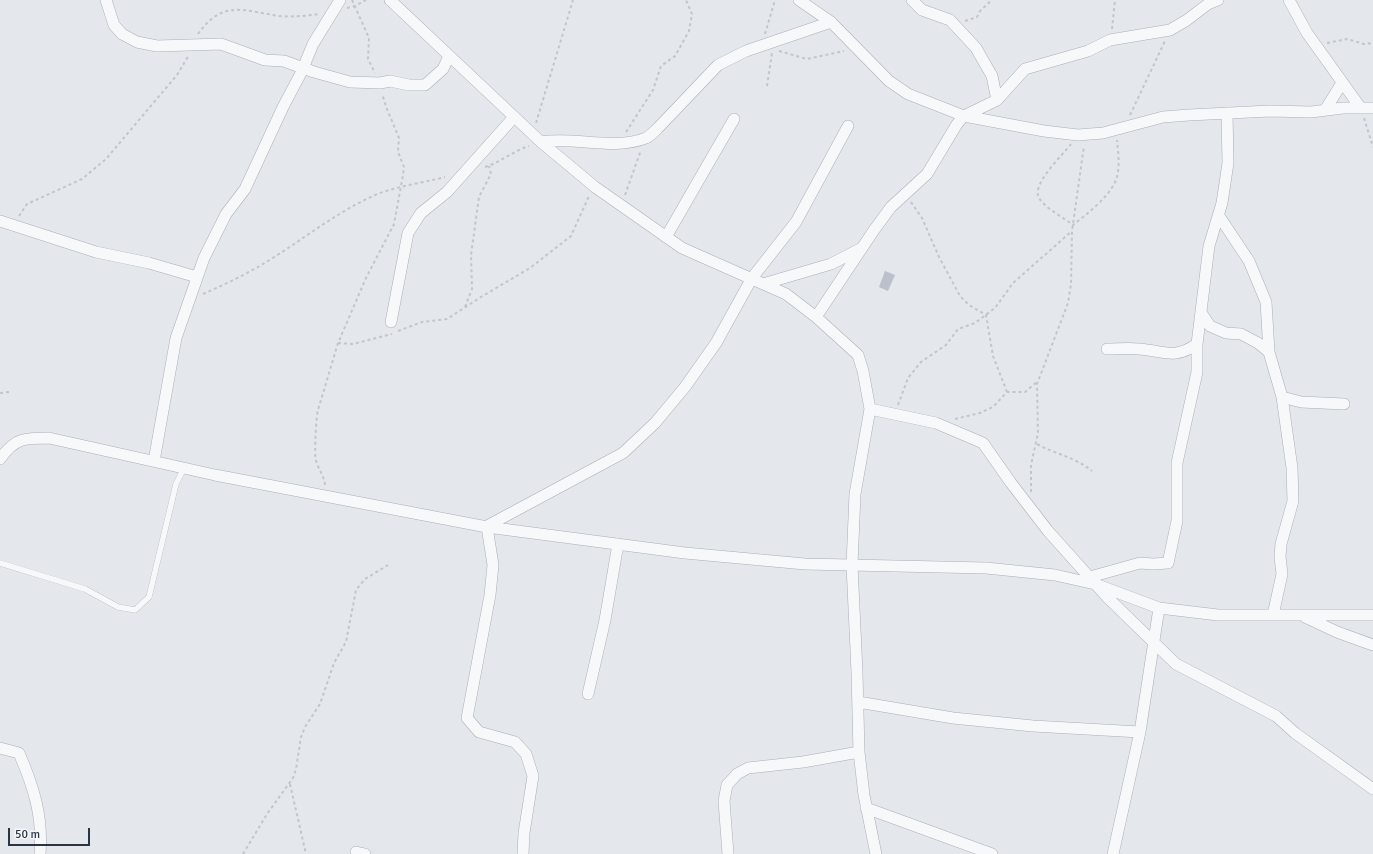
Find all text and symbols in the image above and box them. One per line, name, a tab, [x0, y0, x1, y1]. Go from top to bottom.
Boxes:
scale bar	[10, 820, 92, 846]
text: 50 m	[15, 827, 40, 842]

